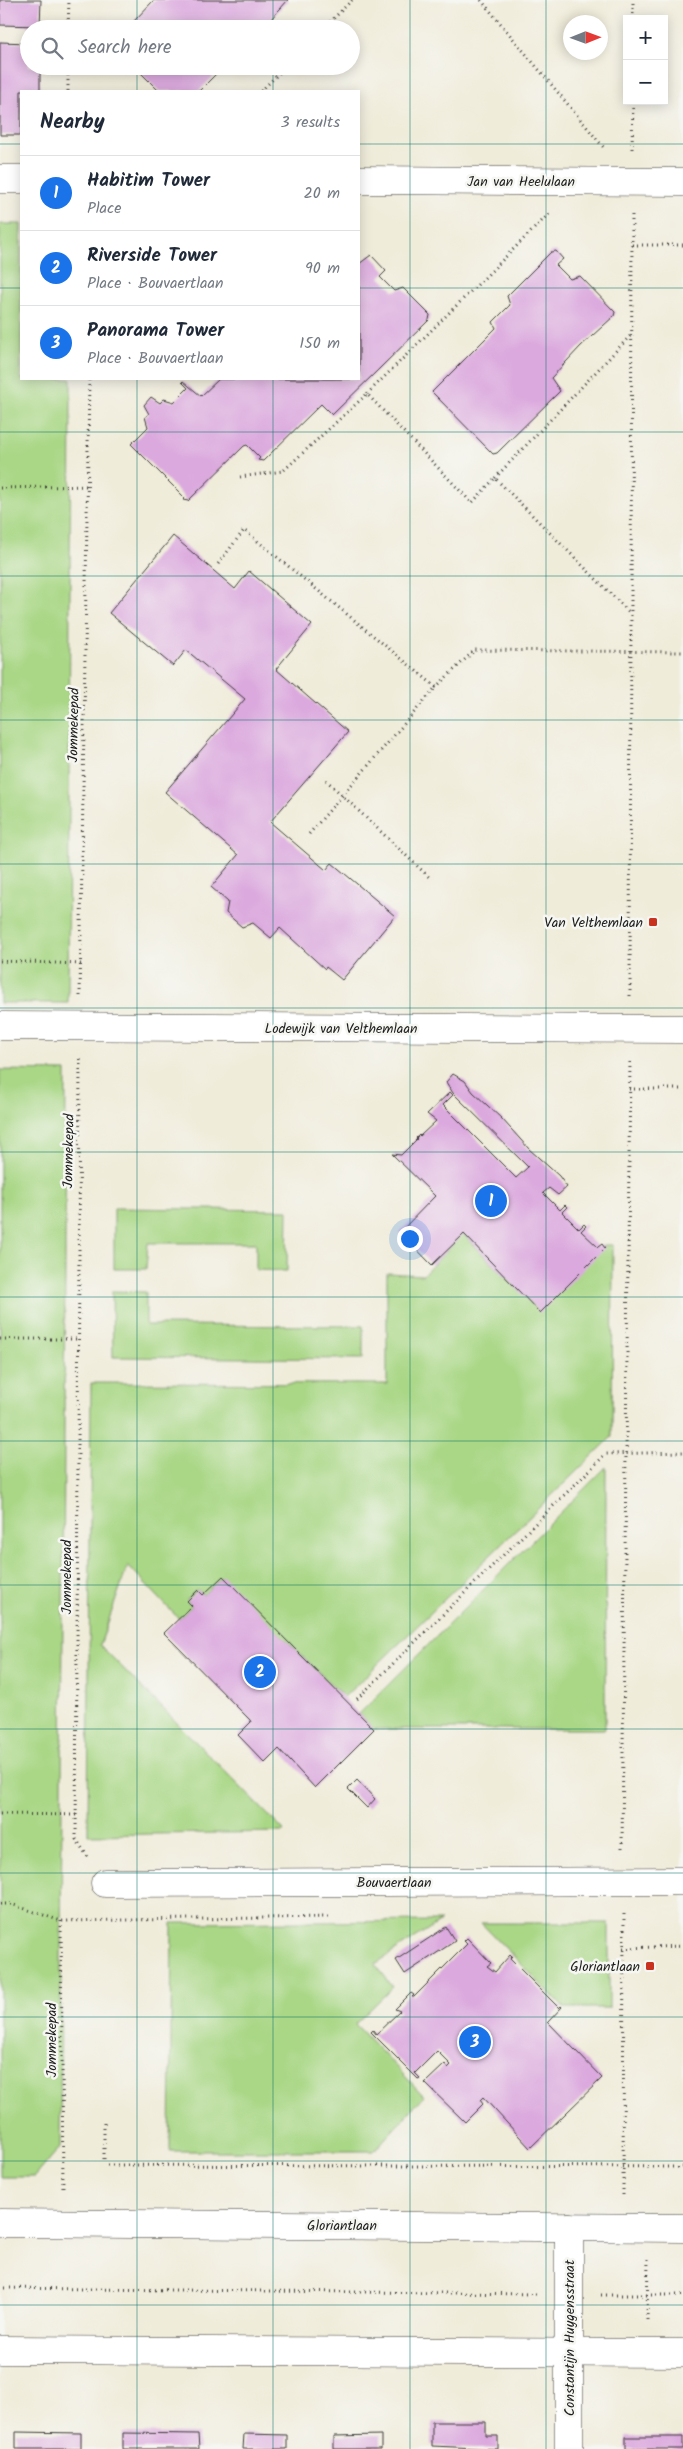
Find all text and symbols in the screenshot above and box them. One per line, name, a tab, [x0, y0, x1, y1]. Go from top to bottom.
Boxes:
north arrow	[563, 15, 608, 60]
map controls	[623, 15, 668, 105]
button: +	[623, 15, 668, 60]
search box	[20, 20, 360, 75]
text: Search here	[78, 33, 172, 63]
icon: search	[38, 34, 66, 62]
button: −	[623, 60, 668, 105]
text: Nearby	[40, 106, 105, 139]
text: 3 results	[281, 110, 340, 135]
text: Habitim Tower	[87, 166, 210, 196]
street label: Jan van Heelulaan	[467, 171, 575, 193]
text: 1	[54, 181, 58, 206]
text: 20 m	[304, 181, 340, 206]
text: Place	[87, 196, 121, 221]
text: Riverside Tower	[87, 241, 217, 271]
text: 2	[51, 256, 61, 281]
text: 90 m	[305, 256, 340, 281]
text: Place · Bouvaertlaan	[87, 271, 224, 296]
text: Panorama Tower	[87, 316, 224, 346]
text: 3	[52, 331, 60, 356]
text: 150 m	[299, 331, 340, 356]
text: Place · Bouvaertlaan	[87, 346, 224, 371]
street label: Jommekepad	[62, 687, 86, 763]
place label: Van Velthemlaan	[544, 912, 643, 934]
marker: Van Velthemlaan	[647, 916, 659, 928]
street label: Lodewijk van Velthemlaan	[265, 1018, 417, 1040]
street label: Jommekepad	[57, 1113, 81, 1189]
pin: 1	[475, 1182, 507, 1220]
your location	[397, 1226, 423, 1252]
street label: Jommekepad	[56, 1539, 78, 1614]
pin: 2	[244, 1653, 276, 1691]
street label: Bouvaertlaan	[357, 1872, 431, 1894]
place label: Gloriantlaan	[570, 1956, 640, 1978]
marker: Gloriantlaan	[644, 1960, 656, 1972]
street label: Jommekepad	[41, 2002, 63, 2077]
pin: 3	[459, 2023, 491, 2061]
street label: Gloriantlaan	[307, 2215, 377, 2237]
street label: Constantijn Huygensstraat	[559, 2259, 581, 2416]

